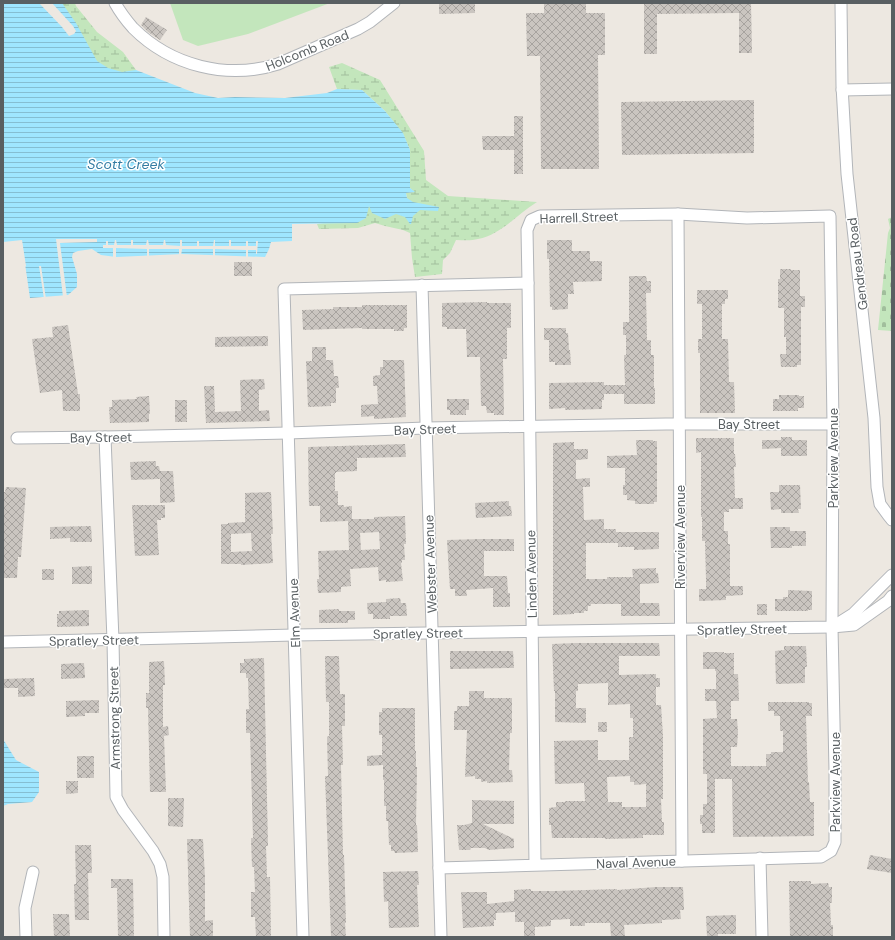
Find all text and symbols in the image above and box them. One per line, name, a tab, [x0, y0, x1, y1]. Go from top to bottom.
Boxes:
street label: Holcomb Road	[263, 26, 351, 75]
water label: Scott Creek	[87, 155, 165, 173]
street label: Harrell Street	[539, 208, 619, 227]
street label: Gendreau Road	[843, 217, 872, 311]
street label: Parkview Avenue	[825, 408, 842, 508]
street label: Bay Street	[718, 416, 780, 433]
street label: Bay Street	[394, 420, 456, 439]
street label: Bay Street	[70, 428, 132, 447]
street label: Riverview Avenue	[672, 485, 689, 589]
street label: Webster Avenue	[420, 514, 441, 613]
street label: Linden Avenue	[522, 530, 541, 618]
street label: Elm Avenue	[285, 578, 304, 648]
street label: Spratley Street	[697, 620, 787, 639]
street label: Spratley Street	[373, 624, 463, 643]
street label: Spratley Street	[49, 631, 139, 650]
street label: Armstrong Street	[105, 666, 124, 770]
street label: Parkview Avenue	[827, 732, 844, 832]
street label: Naval Avenue	[596, 853, 676, 872]

